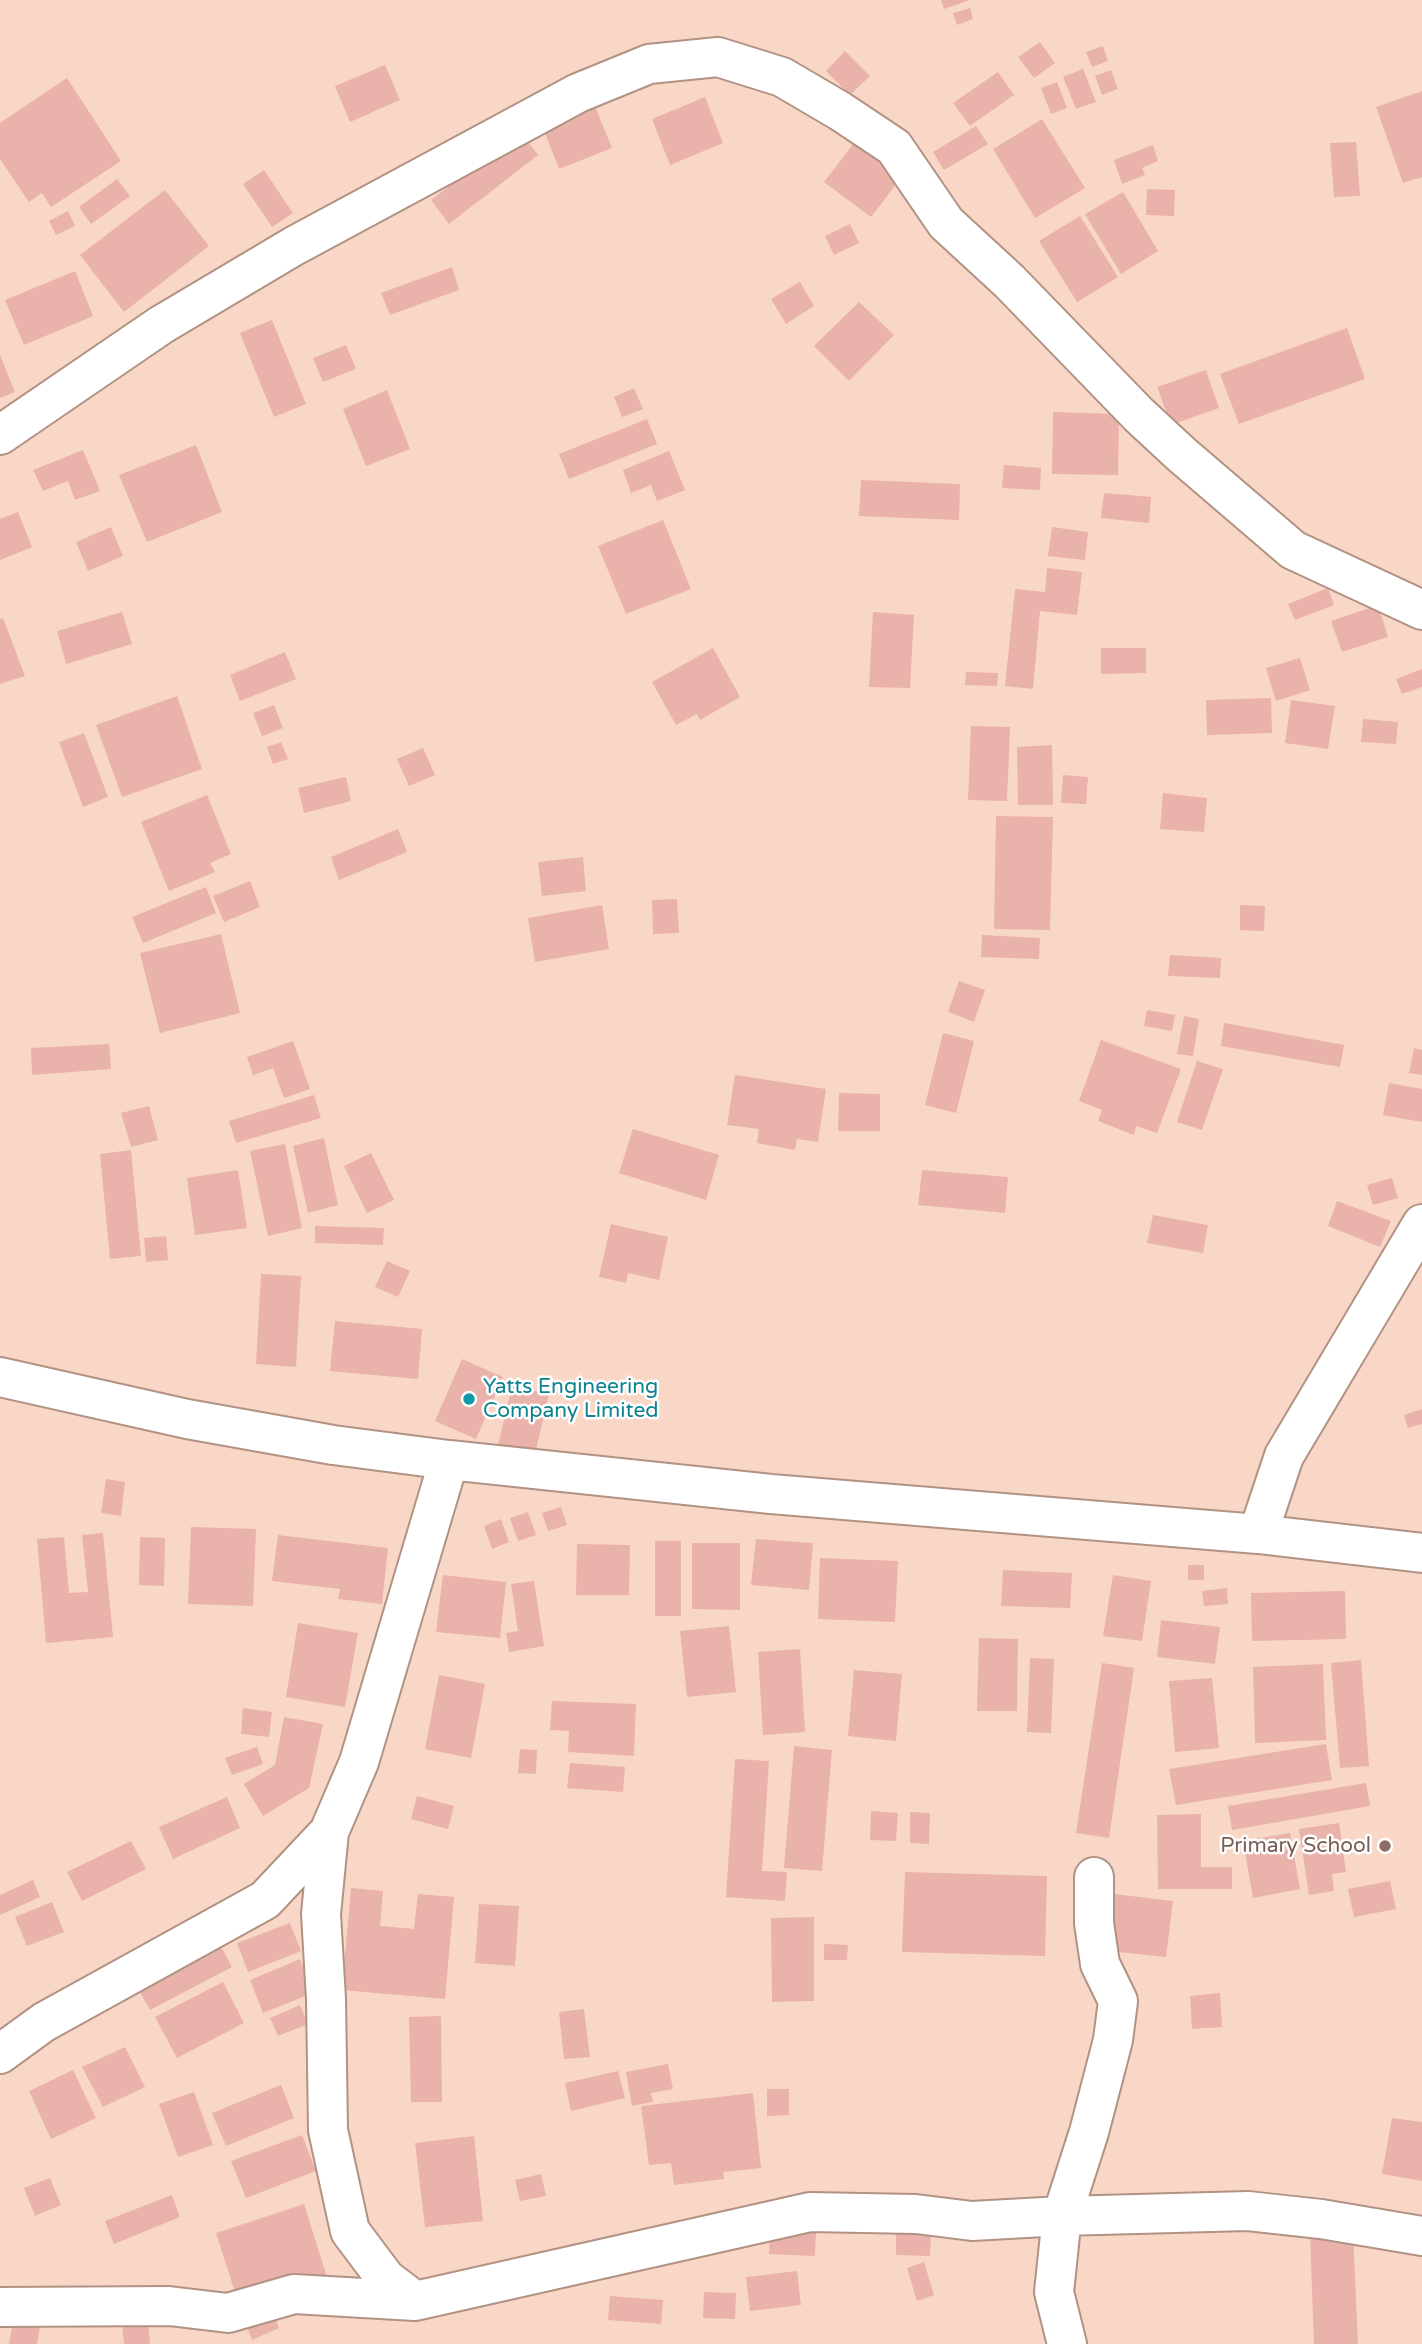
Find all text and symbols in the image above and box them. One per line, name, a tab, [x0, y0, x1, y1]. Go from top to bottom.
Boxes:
place label: Yatts Engineering Company Limited	[483, 1374, 659, 1424]
marker: Yatts Engineering Company Limited	[461, 1391, 477, 1407]
place label: Primary School	[1220, 1833, 1371, 1859]
marker: Primary School	[1377, 1838, 1393, 1854]

